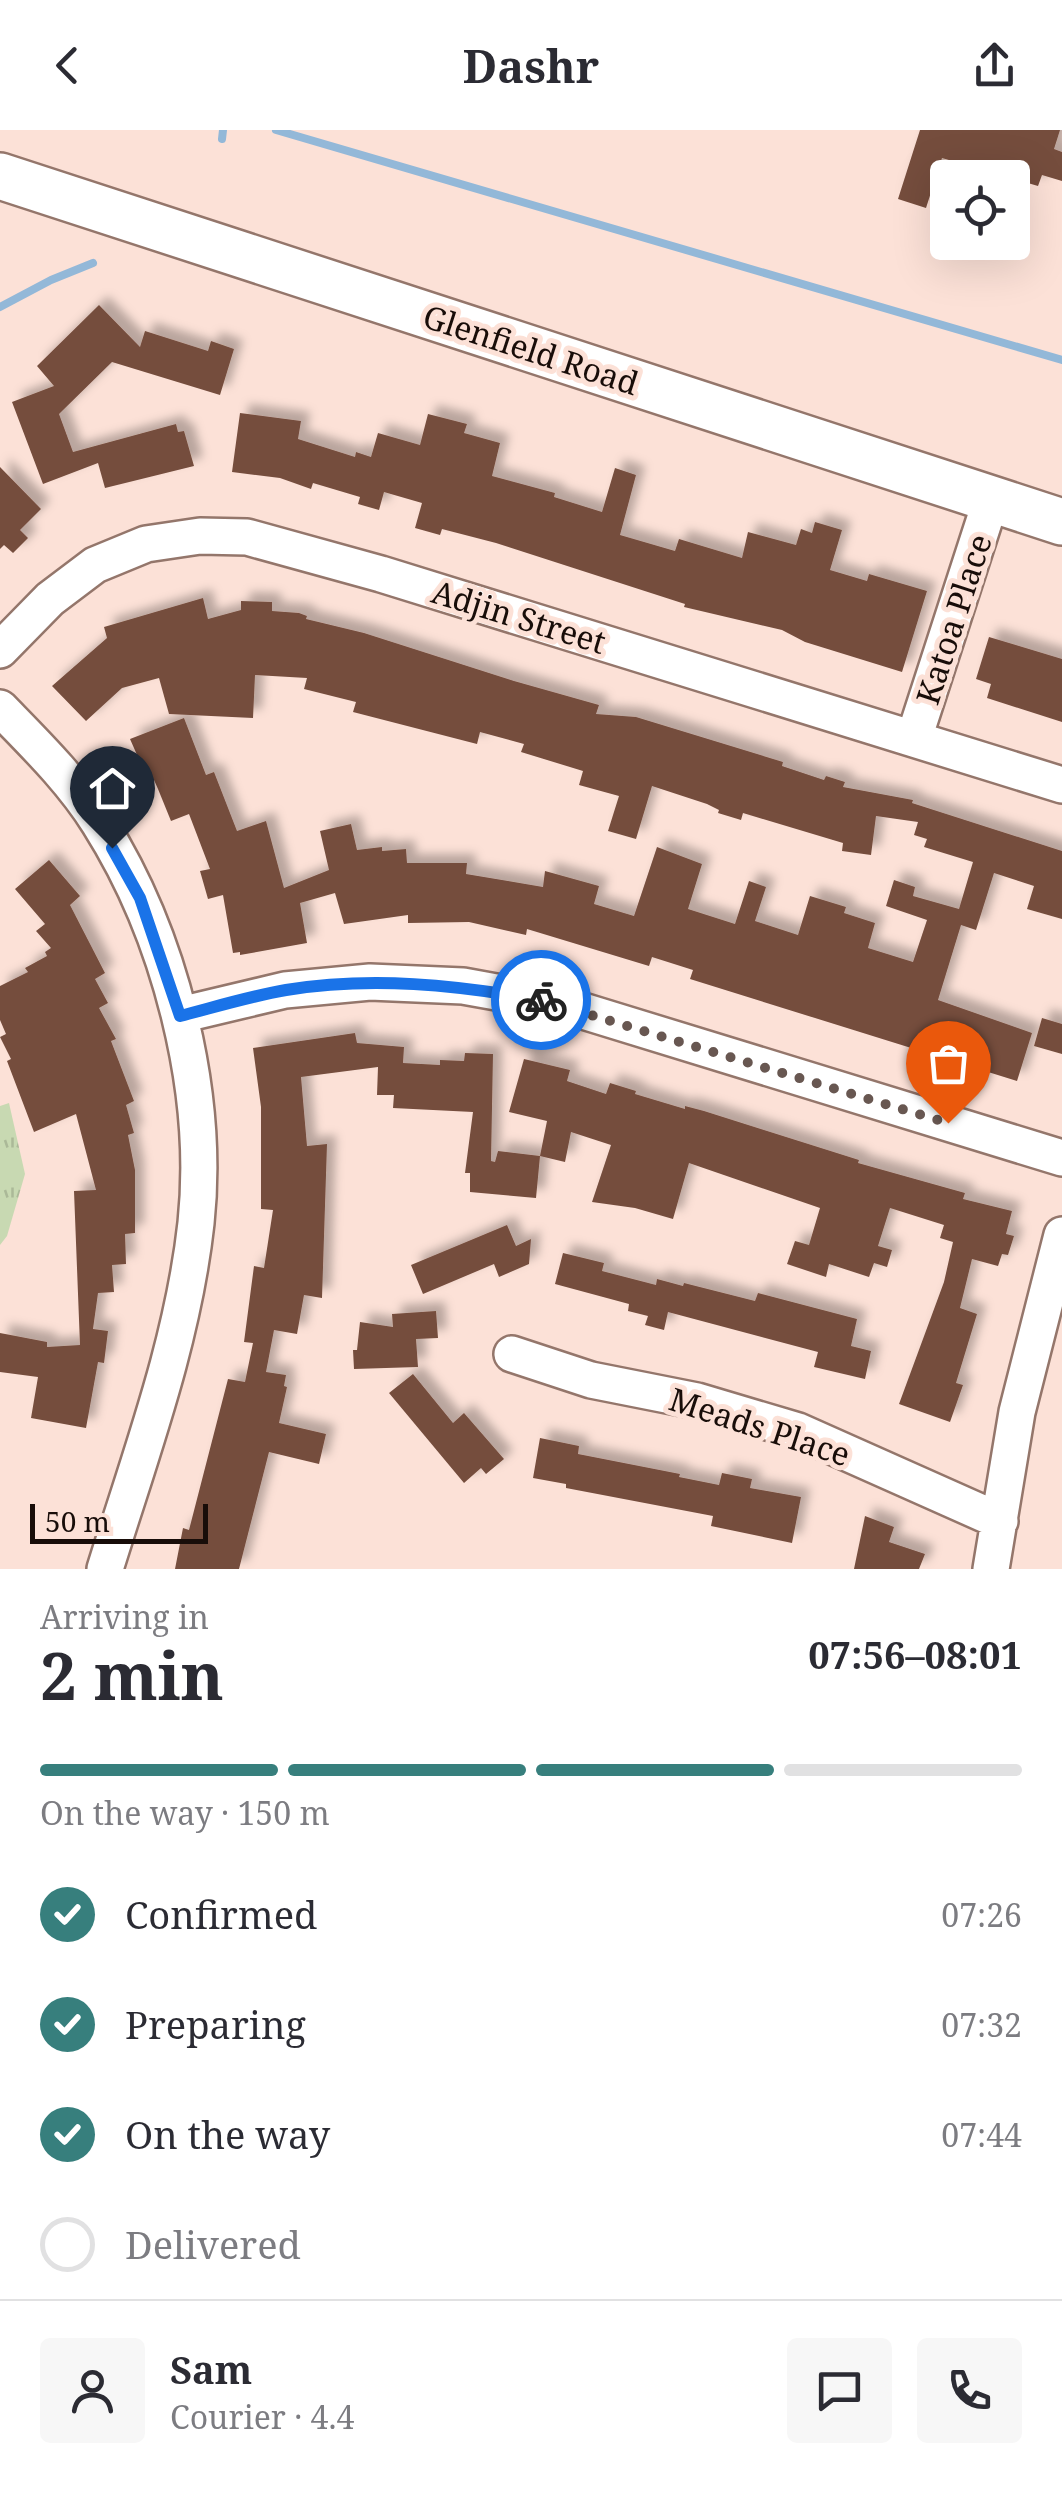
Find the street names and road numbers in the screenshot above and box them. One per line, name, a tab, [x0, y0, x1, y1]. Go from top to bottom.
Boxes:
street label: Glenfield Road	[418, 294, 644, 404]
street label: Katoa Place	[905, 528, 1001, 710]
street label: Adjin Street	[427, 569, 611, 663]
street label: Meads Place	[664, 1377, 856, 1475]

